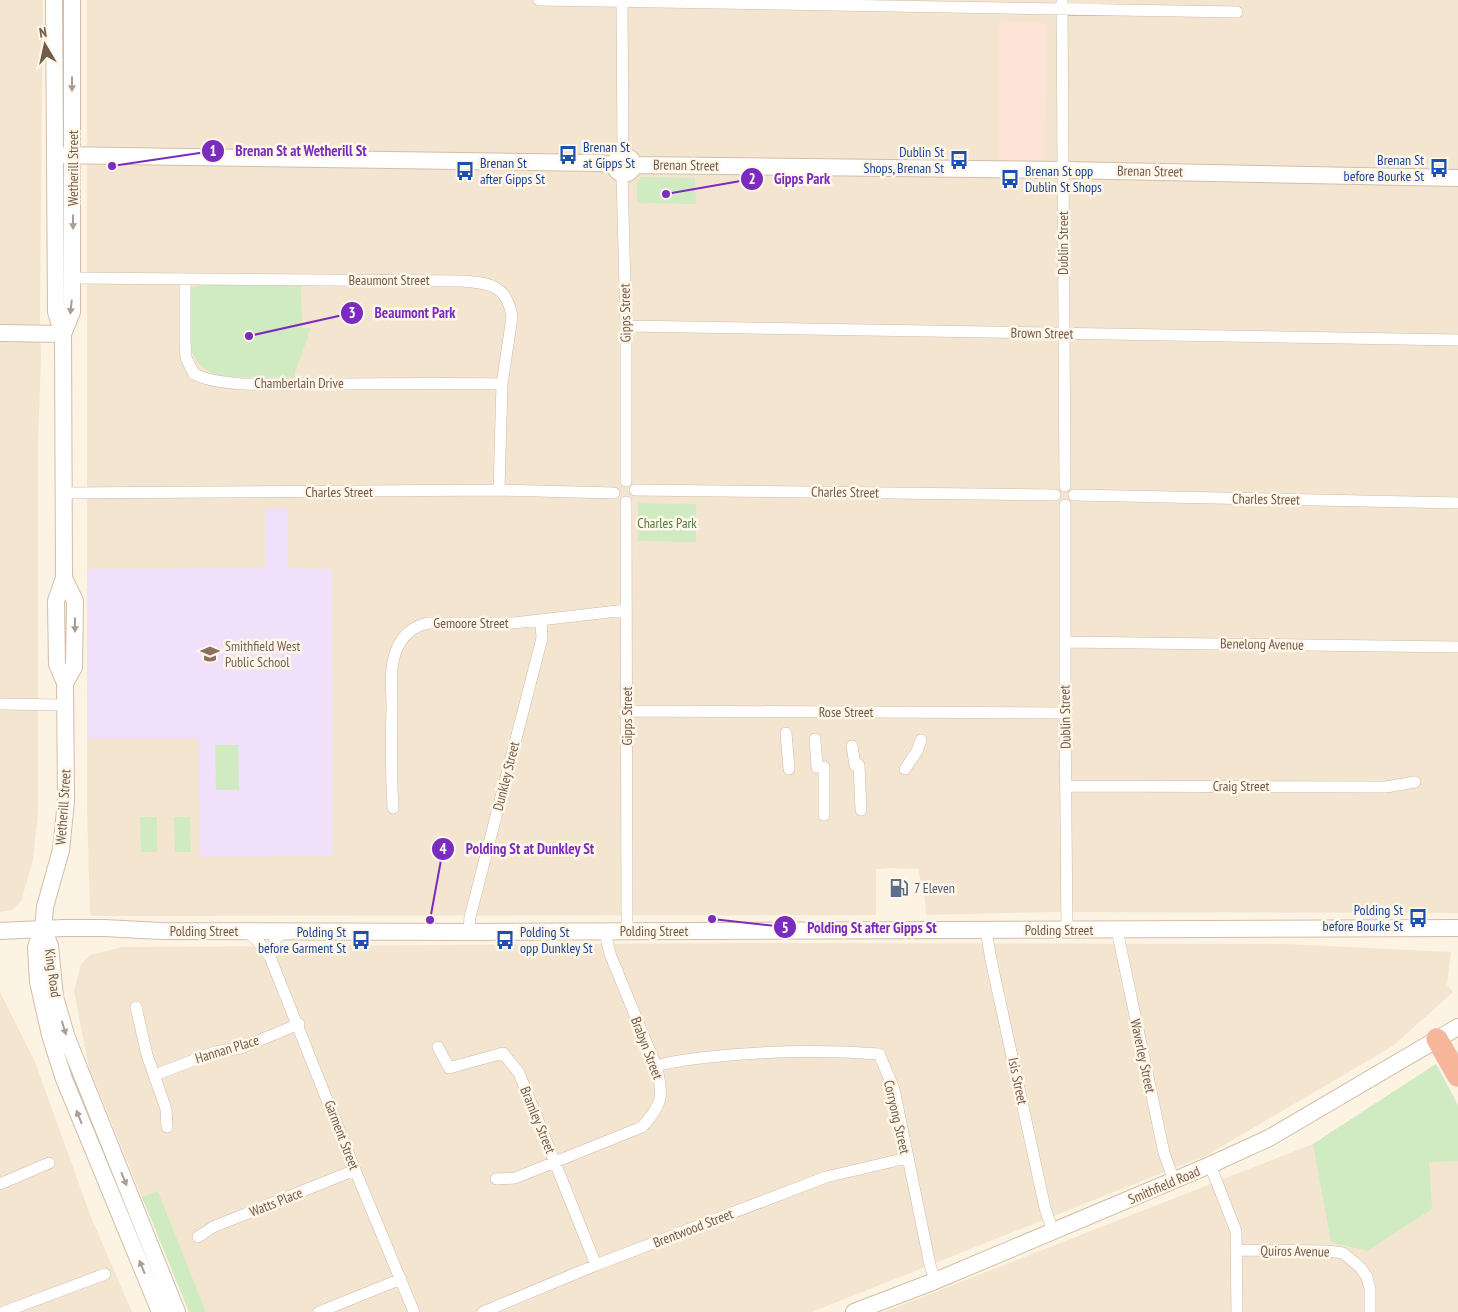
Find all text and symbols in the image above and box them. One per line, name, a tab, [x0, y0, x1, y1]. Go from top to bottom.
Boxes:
north arrow	[20, 20, 70, 70]
text: N	[38, 23, 48, 42]
one-way arrow	[68, 76, 76, 92]
street label: Wetherill Street	[64, 130, 82, 206]
callout: Brenan St at Wetherill St	[200, 136, 377, 166]
place label: Brenan St at Gipps St	[583, 138, 635, 172]
text: 1	[209, 141, 217, 160]
text: Brenan St at Wetherill St	[235, 141, 367, 160]
place label: Dublin St Shops, Brenan St	[863, 143, 944, 177]
bus stop icon: Brenan St at Gipps St	[557, 144, 579, 166]
bus stop icon: Dublin St Shops, Brenan St	[948, 149, 970, 171]
place label: Brenan St before Bourke St	[1344, 151, 1424, 185]
place label: Brenan St after Gipps St	[480, 154, 545, 188]
street label: Brenan Street	[653, 155, 719, 175]
bus stop icon: Brenan St before Bourke St	[1428, 157, 1450, 179]
bus stop icon: Brenan St after Gipps St	[454, 160, 476, 182]
street label: Brenan Street	[1117, 161, 1183, 181]
place label: Brenan St opp Dublin St Shops	[1025, 162, 1102, 196]
callout: Gipps Park	[739, 164, 840, 194]
bus stop icon: Brenan St opp Dublin St Shops	[999, 168, 1021, 190]
text: 2	[748, 169, 756, 188]
text: Gipps Park	[774, 169, 831, 188]
street label: Dublin Street	[1054, 211, 1072, 275]
one-way arrow	[69, 214, 77, 230]
street label: Beaumont Street	[348, 271, 430, 289]
street label: Gipps Street	[615, 283, 635, 343]
callout: Beaumont Park	[339, 298, 465, 328]
one-way arrow	[67, 299, 75, 315]
text: 3	[348, 303, 356, 322]
text: Beaumont Park	[374, 303, 456, 322]
street label: Brown Street	[1010, 323, 1074, 343]
street label: Chamberlain Drive	[254, 374, 344, 392]
street label: Charles Street	[811, 482, 879, 502]
street label: Charles Street	[305, 483, 373, 501]
street label: Charles Street	[1232, 489, 1300, 509]
park label: Charles Park	[637, 514, 697, 532]
street label: Gemoore Street	[433, 614, 509, 632]
one-way arrow	[71, 617, 79, 633]
street label: Benelong Avenue	[1220, 634, 1304, 654]
place label: Smithfield West Public School	[225, 637, 301, 671]
school or university icon: Smithfield West Public School	[199, 643, 221, 665]
street label: Dublin Street	[1055, 685, 1075, 749]
street label: Gipps Street	[618, 686, 636, 745]
street label: Rose Street	[819, 703, 873, 721]
street label: Dunkley Street	[489, 739, 523, 812]
street label: Wetherill Street	[51, 768, 75, 845]
street label: Craig Street	[1213, 777, 1269, 795]
callout: Polding St at Dunkley St	[430, 834, 604, 864]
text: 4	[439, 839, 447, 858]
text: Polding St at Dunkley St	[466, 839, 595, 858]
fuel station icon: 7 Eleven	[888, 877, 910, 899]
place label: 7 Eleven	[914, 879, 955, 897]
place label: Polding St before Bourke St	[1323, 901, 1403, 935]
bus stop icon: Polding St before Bourke St	[1407, 907, 1429, 929]
callout: Polding St after Gipps St	[773, 912, 947, 942]
text: 5	[781, 918, 789, 937]
text: Polding St after Gipps St	[807, 918, 937, 937]
street label: Polding Street	[1025, 921, 1093, 939]
street label: Polding Street	[170, 922, 238, 940]
street label: Polding Street	[620, 922, 688, 940]
place label: Polding St before Garment St	[258, 923, 346, 957]
place label: Polding St opp Dunkley St	[520, 923, 593, 957]
bus stop icon: Polding St before Garment St	[350, 929, 372, 951]
bus stop icon: Polding St opp Dunkley St	[494, 929, 516, 951]
street label: King Road	[41, 947, 65, 999]
street label: Brabyn Street	[627, 1014, 667, 1082]
street label: Waverley Street	[1126, 1017, 1160, 1095]
one-way arrow	[61, 1020, 69, 1035]
street label: Hannan Place	[193, 1031, 261, 1067]
street label: Isis Street	[1004, 1056, 1032, 1106]
street label: Corryong Street	[880, 1078, 914, 1156]
street label: Bramley Street	[516, 1084, 560, 1156]
street label: Garment Street	[320, 1098, 364, 1173]
one-way arrow	[75, 1110, 83, 1124]
street label: Smithfield Road	[1125, 1162, 1203, 1208]
one-way arrow	[120, 1172, 128, 1186]
street label: Watts Place	[247, 1183, 305, 1221]
street label: Brentwood Street	[650, 1204, 736, 1252]
street label: Quiros Avenue	[1260, 1241, 1330, 1261]
one-way arrow	[138, 1259, 146, 1274]

